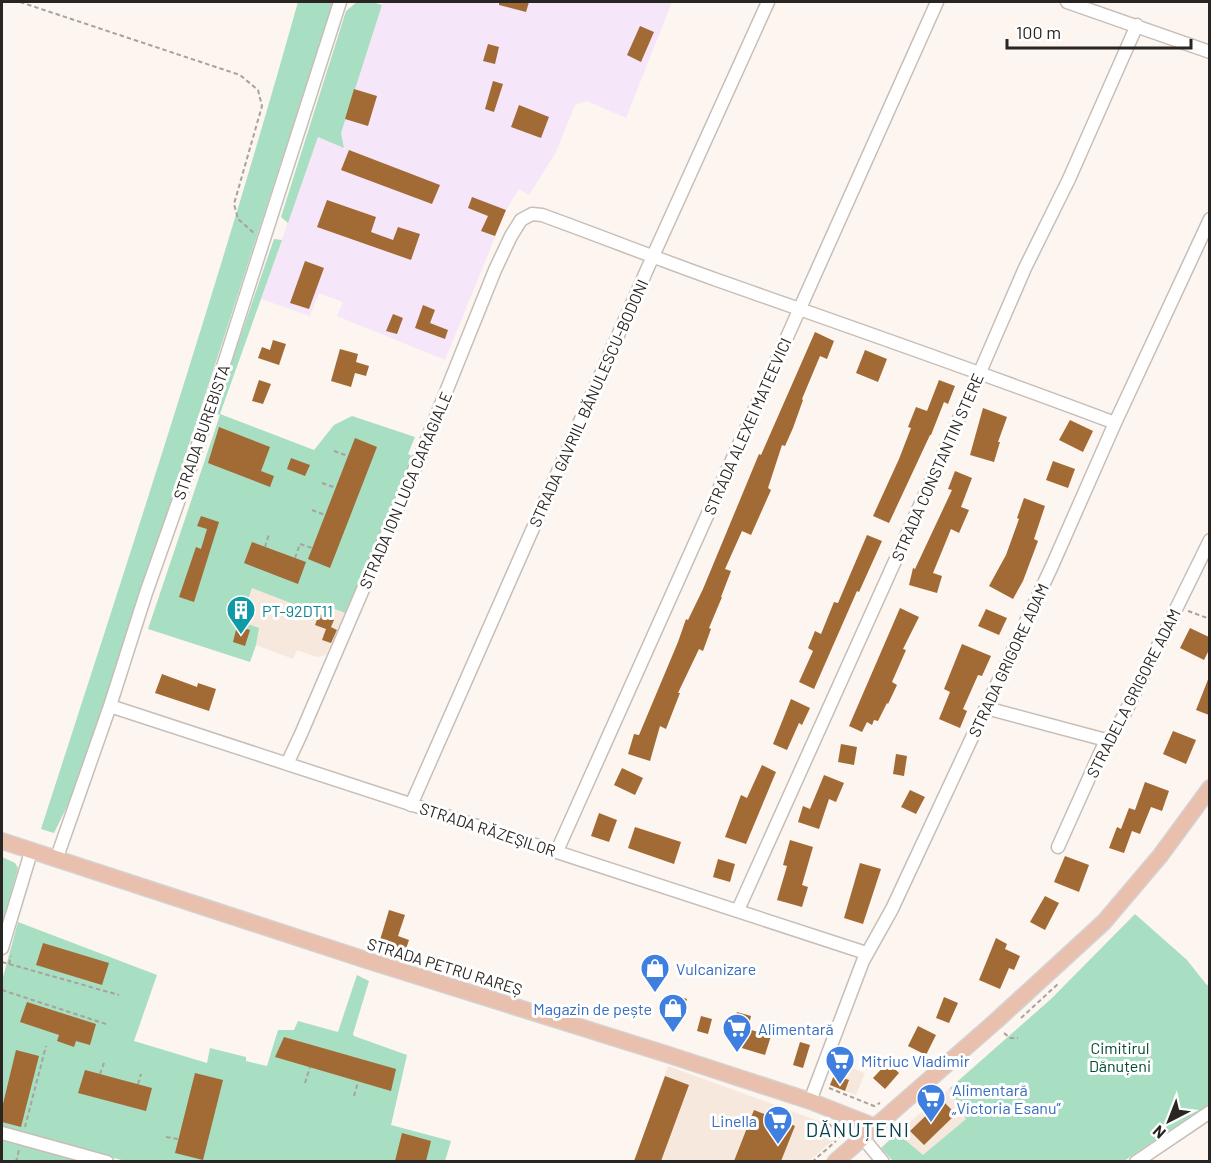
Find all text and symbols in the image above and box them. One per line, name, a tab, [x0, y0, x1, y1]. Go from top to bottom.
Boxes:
scale bar	[1007, 12, 1192, 50]
text: 100 m	[1016, 21, 1061, 43]
street label: STRADA GAVRIIL BĂNULESCU-BODONI	[525, 276, 651, 530]
street label: STRADA ALEXEI MATEEVICI	[699, 335, 795, 517]
street label: STRADA BUREBISTA	[169, 362, 233, 502]
street label: STRADA CONSTANTIN STERE	[887, 370, 987, 564]
street label: STRADA ION LUCA CARAGIALE	[355, 389, 455, 591]
street label: STRADA GRIGORE ADAM	[964, 580, 1052, 740]
building icon: PT-92DT11	[225, 594, 257, 636]
place label: PT-92DT11	[262, 601, 333, 620]
street label: STRADELA GRIGORE ADAM	[1082, 605, 1184, 781]
street label: STRADA RĂZEŞILOR	[418, 798, 559, 860]
street label: STRADA PETRU RAREȘ	[365, 933, 525, 999]
shop icon: Vulcanizare	[639, 952, 671, 994]
place label: Vulcanizare	[676, 959, 756, 978]
shop icon: Magazin de pește	[657, 992, 689, 1034]
place label: Magazin de pește	[533, 999, 652, 1018]
supermarket icon: Alimentară	[721, 1012, 753, 1054]
place label: Alimentară	[758, 1019, 834, 1038]
park label: Cimitirul Dănuțeni	[1089, 1038, 1151, 1075]
supermarket icon: Mitriuc Vladimir	[824, 1044, 856, 1086]
place label: Mitriuc Vladimir	[861, 1051, 970, 1070]
place label: Alimentară „Victoria Esanu”	[952, 1080, 1062, 1117]
supermarket icon: Alimentară „Victoria Esanu”	[915, 1082, 947, 1124]
north arrow	[1139, 1091, 1199, 1151]
supermarket icon: Linella	[762, 1104, 794, 1146]
place label: Linella	[711, 1111, 757, 1130]
district label: DĂNUȚENI	[806, 1117, 910, 1141]
text: N	[1148, 1122, 1169, 1143]

